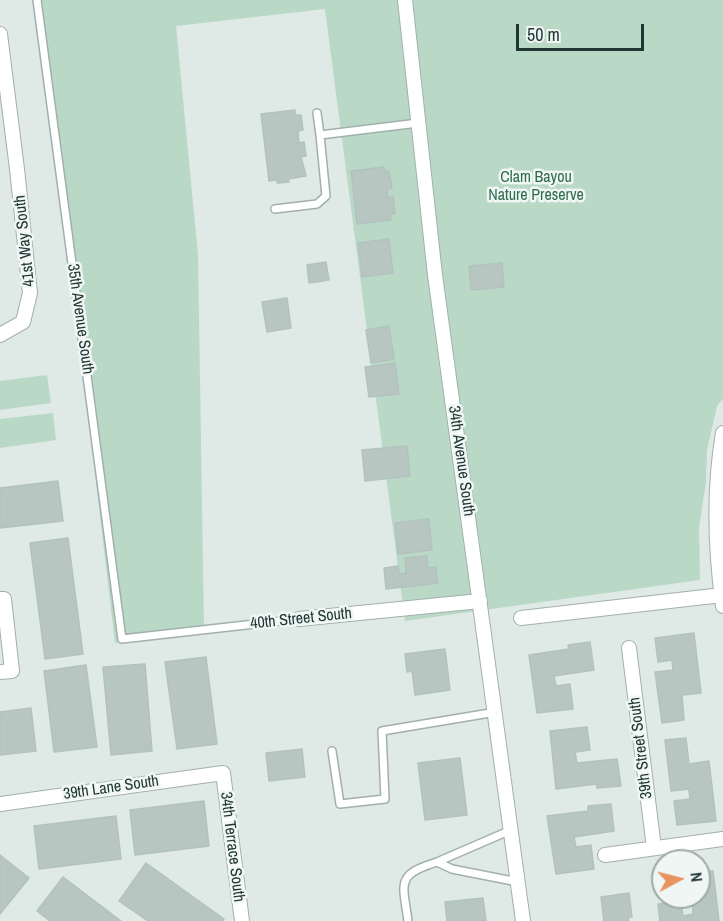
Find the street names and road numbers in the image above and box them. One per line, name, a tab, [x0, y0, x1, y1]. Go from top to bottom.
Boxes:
street label: 41st Way South	[11, 194, 39, 288]
street label: 35th Avenue South	[63, 263, 97, 375]
street label: 34th Avenue South	[444, 405, 478, 517]
street label: 40th Street South	[249, 604, 353, 634]
street label: 39th Street South	[625, 696, 657, 800]
street label: 39th Lane South	[62, 772, 160, 804]
street label: 34th Terrace South	[216, 791, 248, 903]

